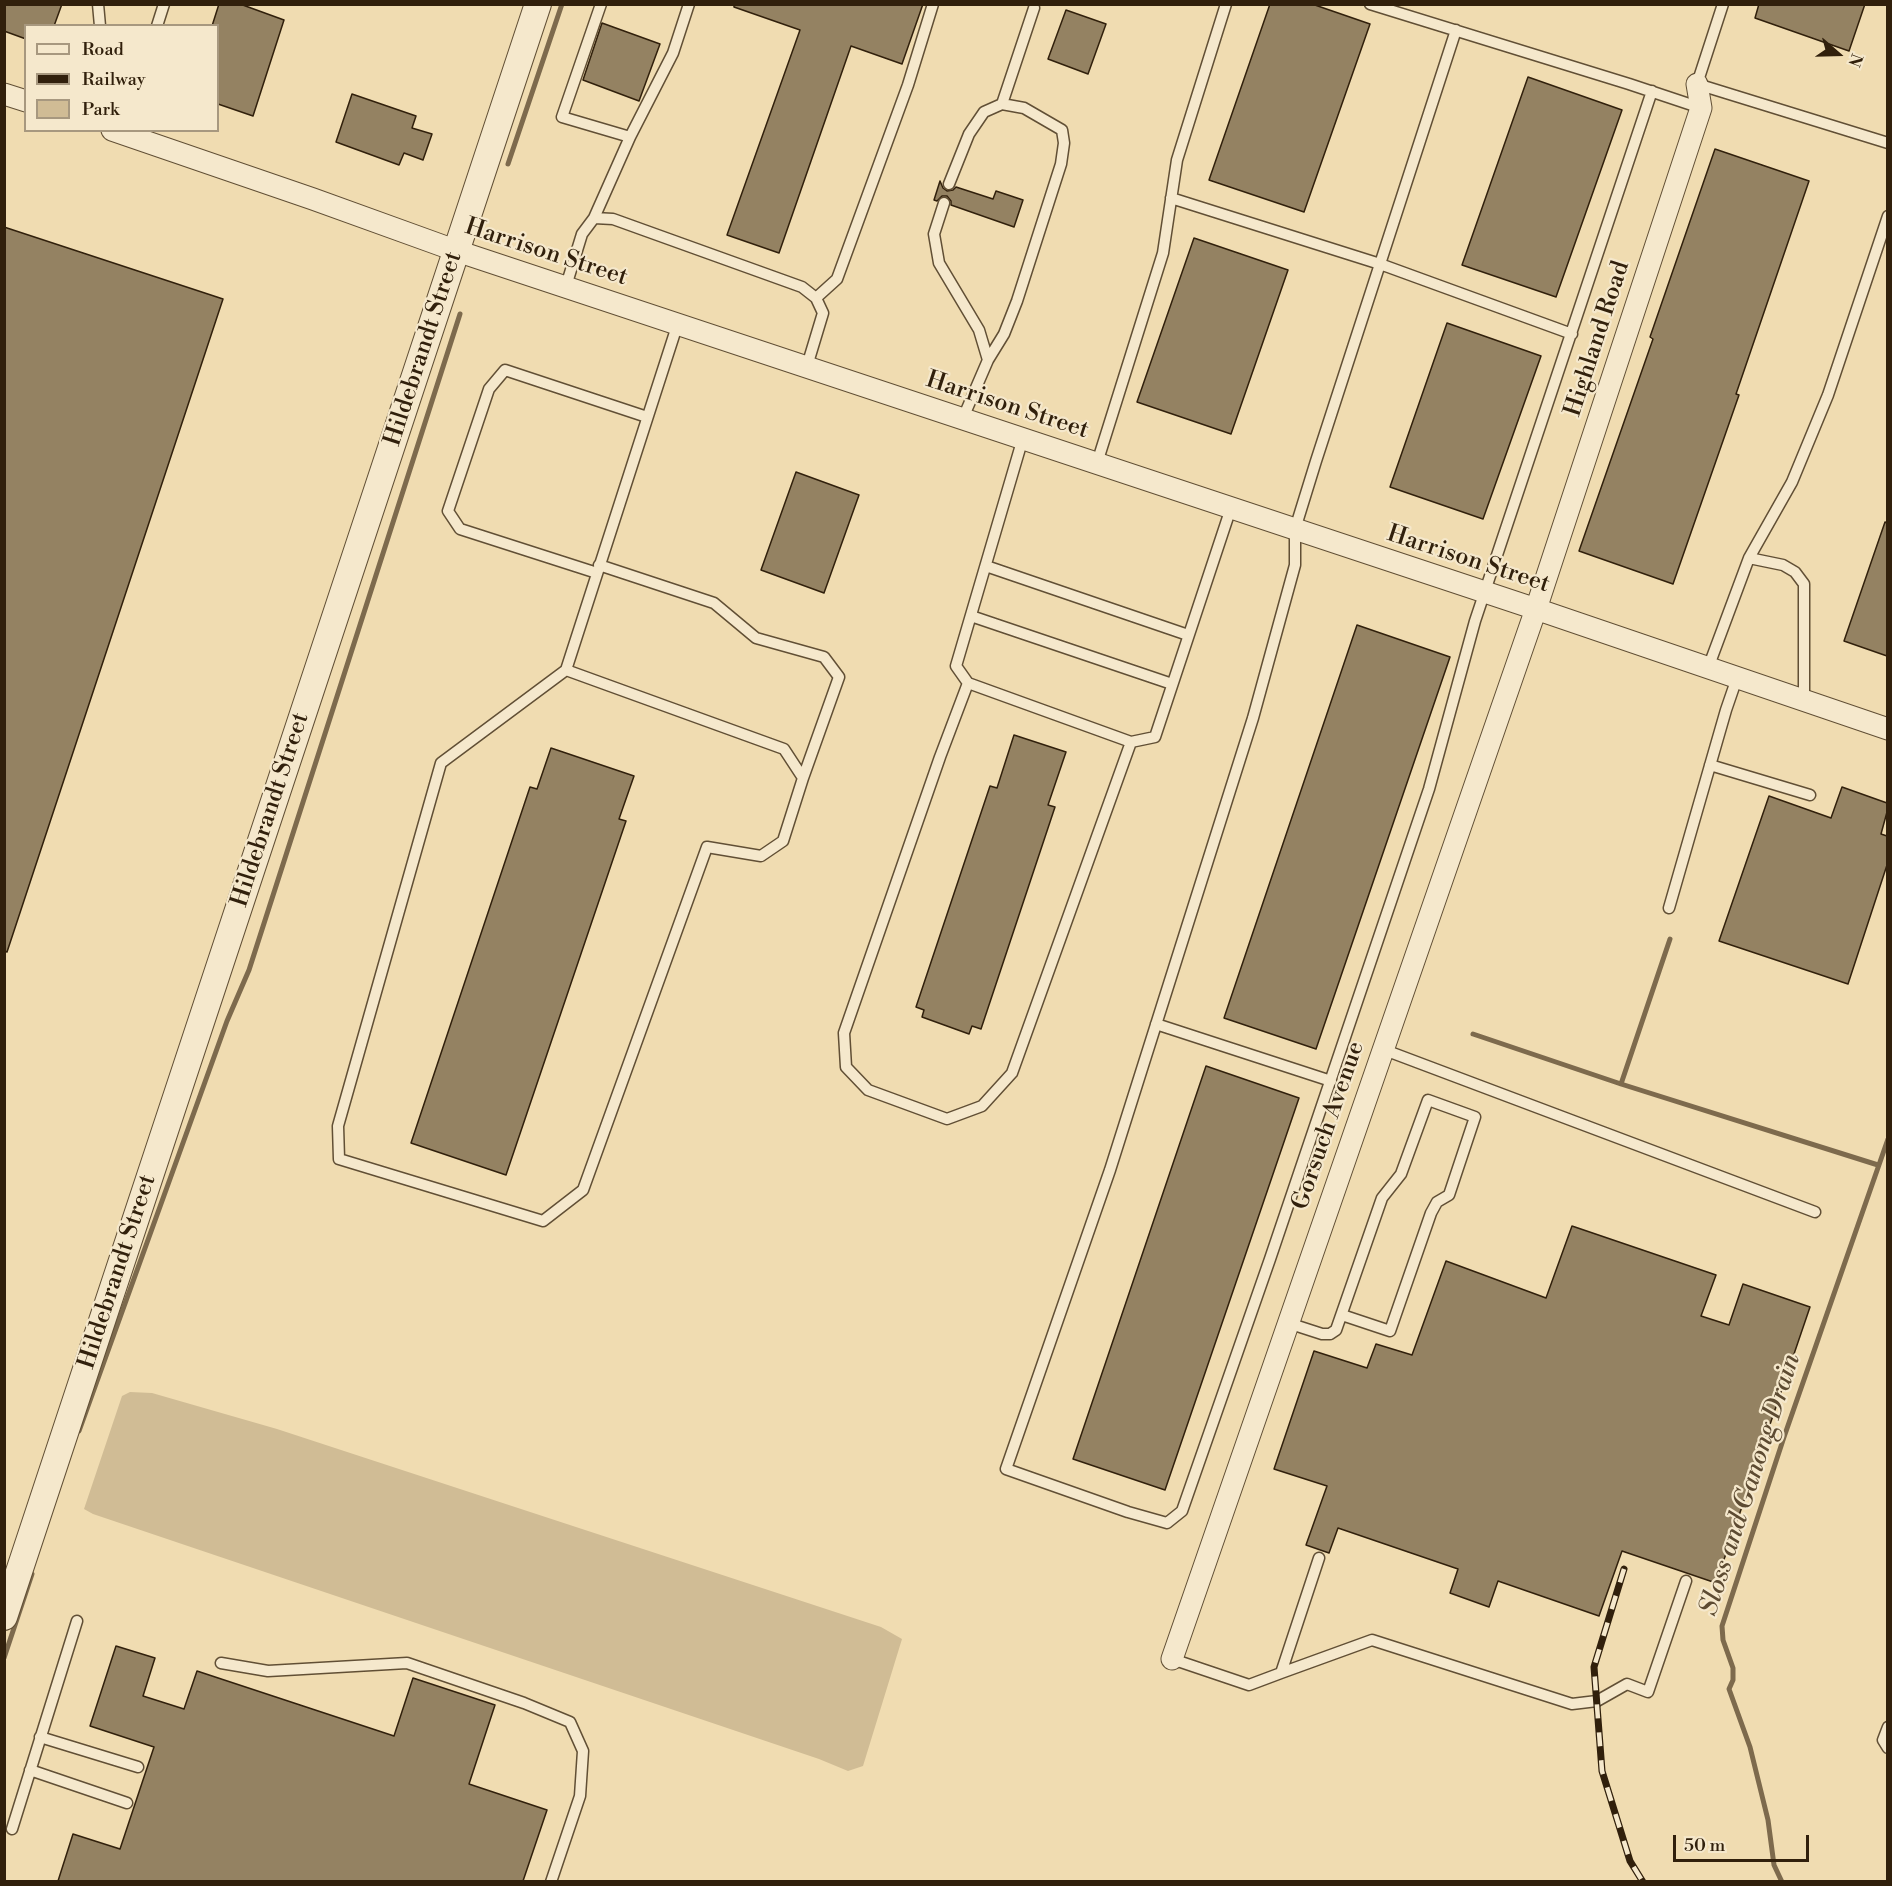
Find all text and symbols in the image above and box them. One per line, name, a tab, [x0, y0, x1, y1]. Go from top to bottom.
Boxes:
legend	[24, 24, 219, 132]
north arrow	[1808, 24, 1868, 84]
text: Road	[82, 38, 124, 61]
text: N	[1843, 51, 1866, 70]
text: Railway	[82, 68, 145, 91]
text: Park	[82, 98, 119, 121]
street label: Harrison Street	[461, 213, 631, 293]
street label: Hildebrandt Street	[379, 248, 469, 450]
street label: Highland Road	[1559, 258, 1637, 420]
street label: Harrison Street	[922, 366, 1092, 446]
street label: Harrison Street	[1383, 520, 1553, 600]
street label: Hildebrandt Street	[226, 709, 316, 911]
street label: Gorsuch Avenue	[1287, 1038, 1371, 1214]
street label: Hildebrandt Street	[73, 1171, 163, 1373]
water label: Sloss and Ganong Drain	[1694, 1350, 1808, 1620]
scale bar	[1676, 1823, 1812, 1861]
text: 50 m	[1684, 1834, 1725, 1857]

